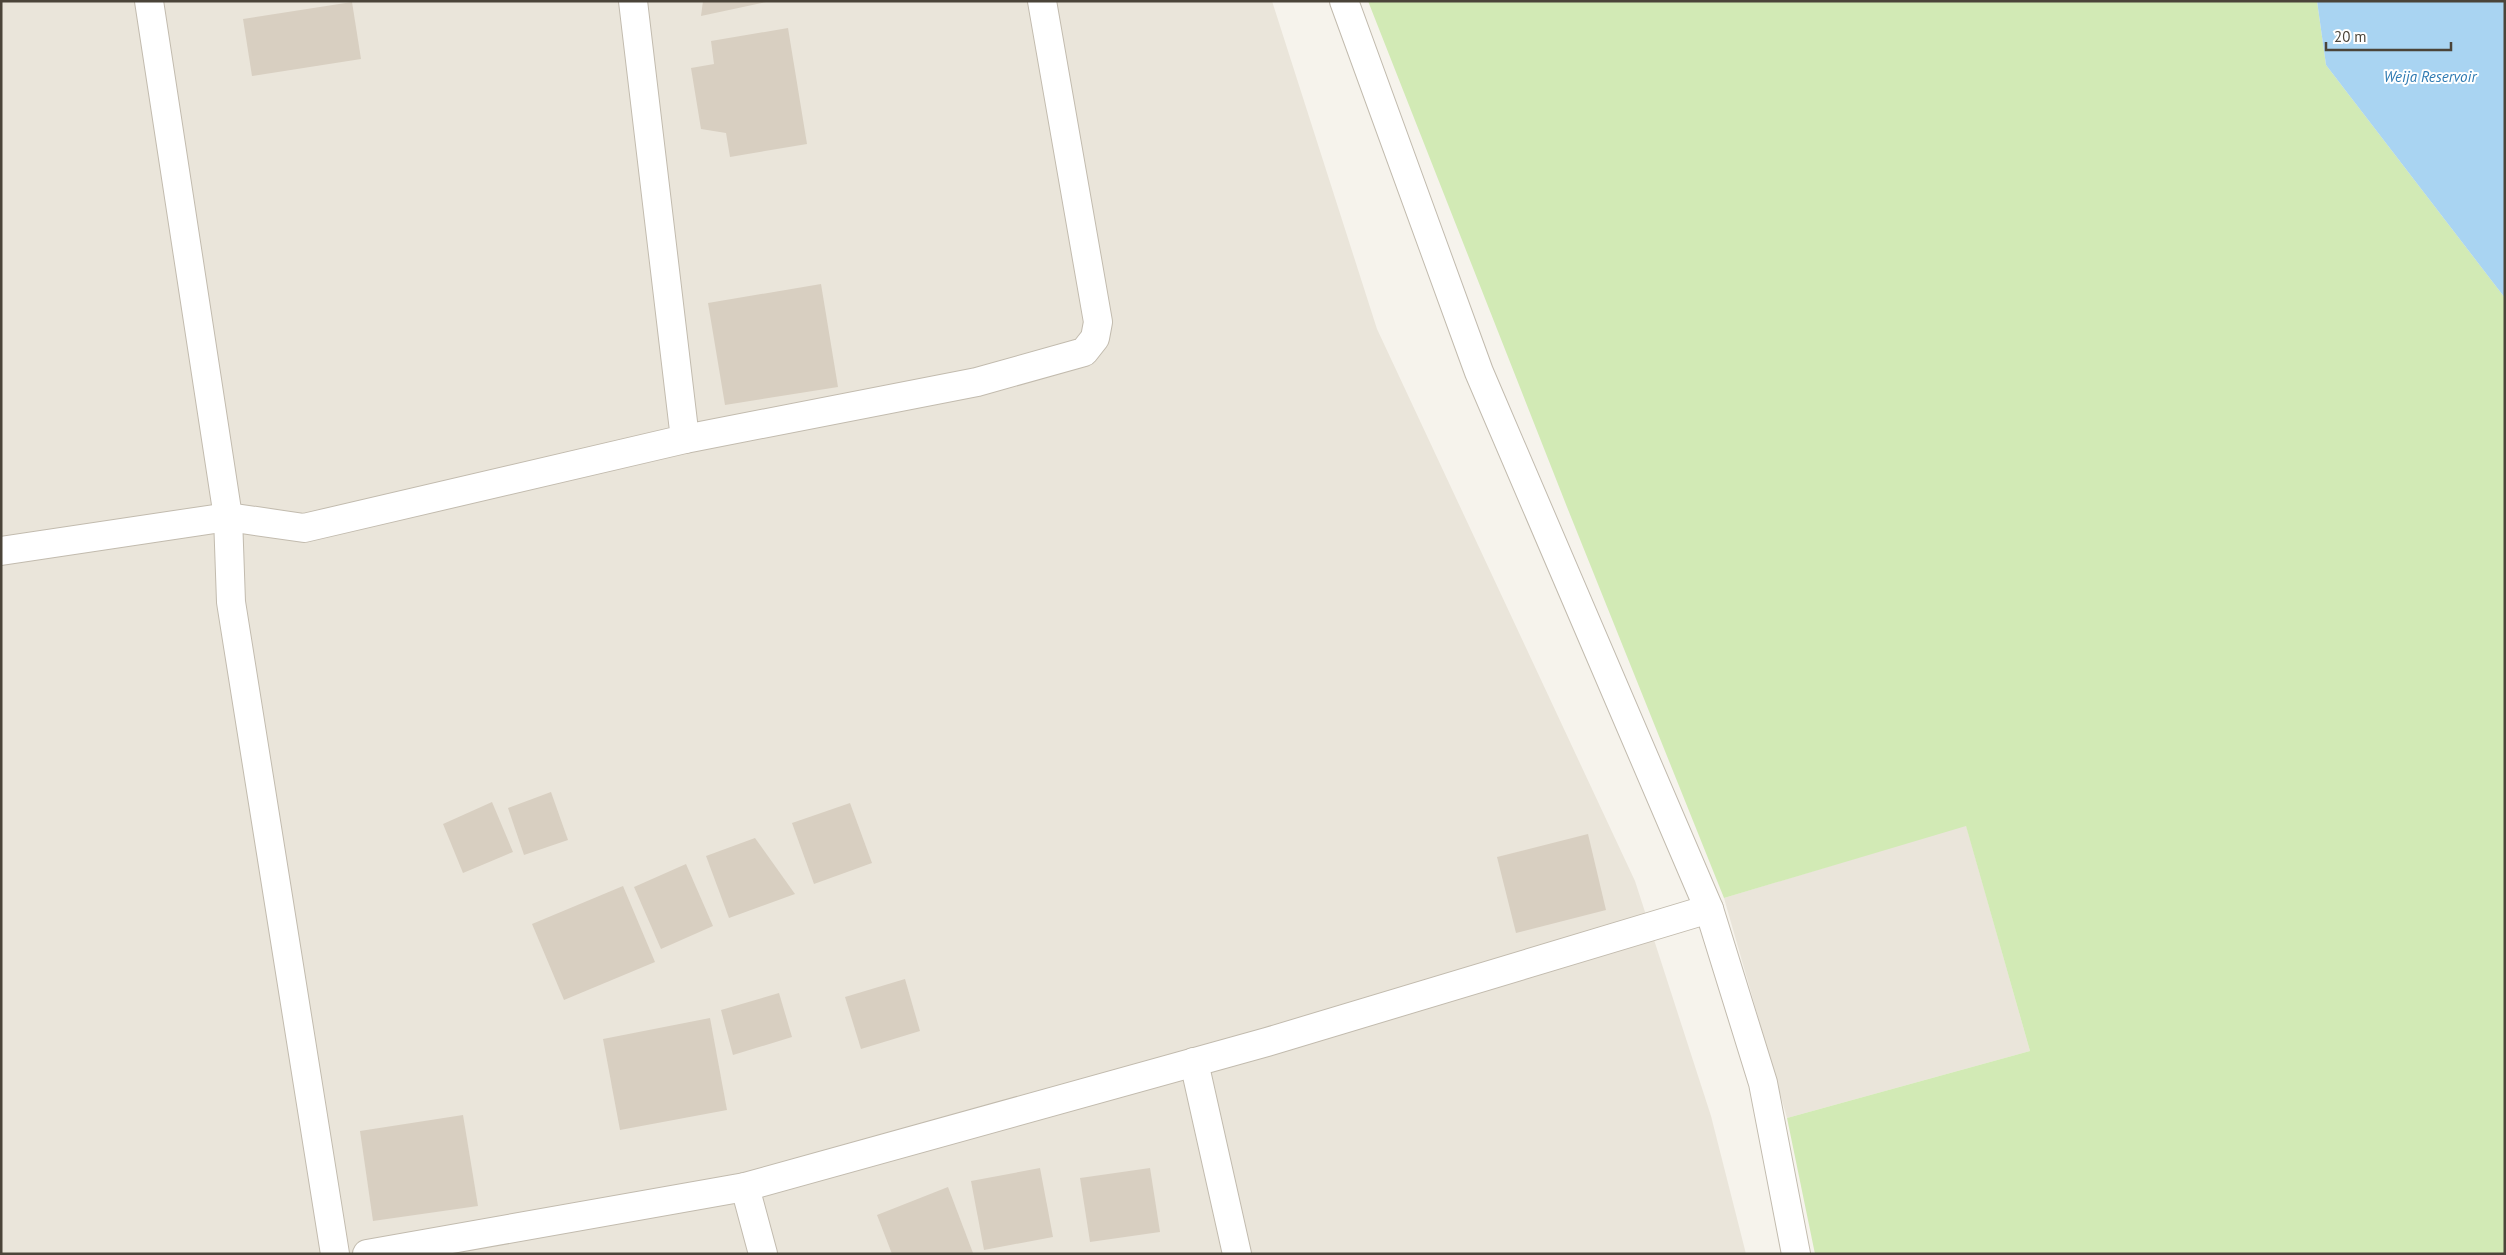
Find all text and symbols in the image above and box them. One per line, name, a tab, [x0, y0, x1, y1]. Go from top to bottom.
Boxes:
scale bar	[2326, 20, 2451, 52]
text: 20 m	[2334, 27, 2367, 46]
water label: Weija Reservoir	[2384, 67, 2477, 86]

